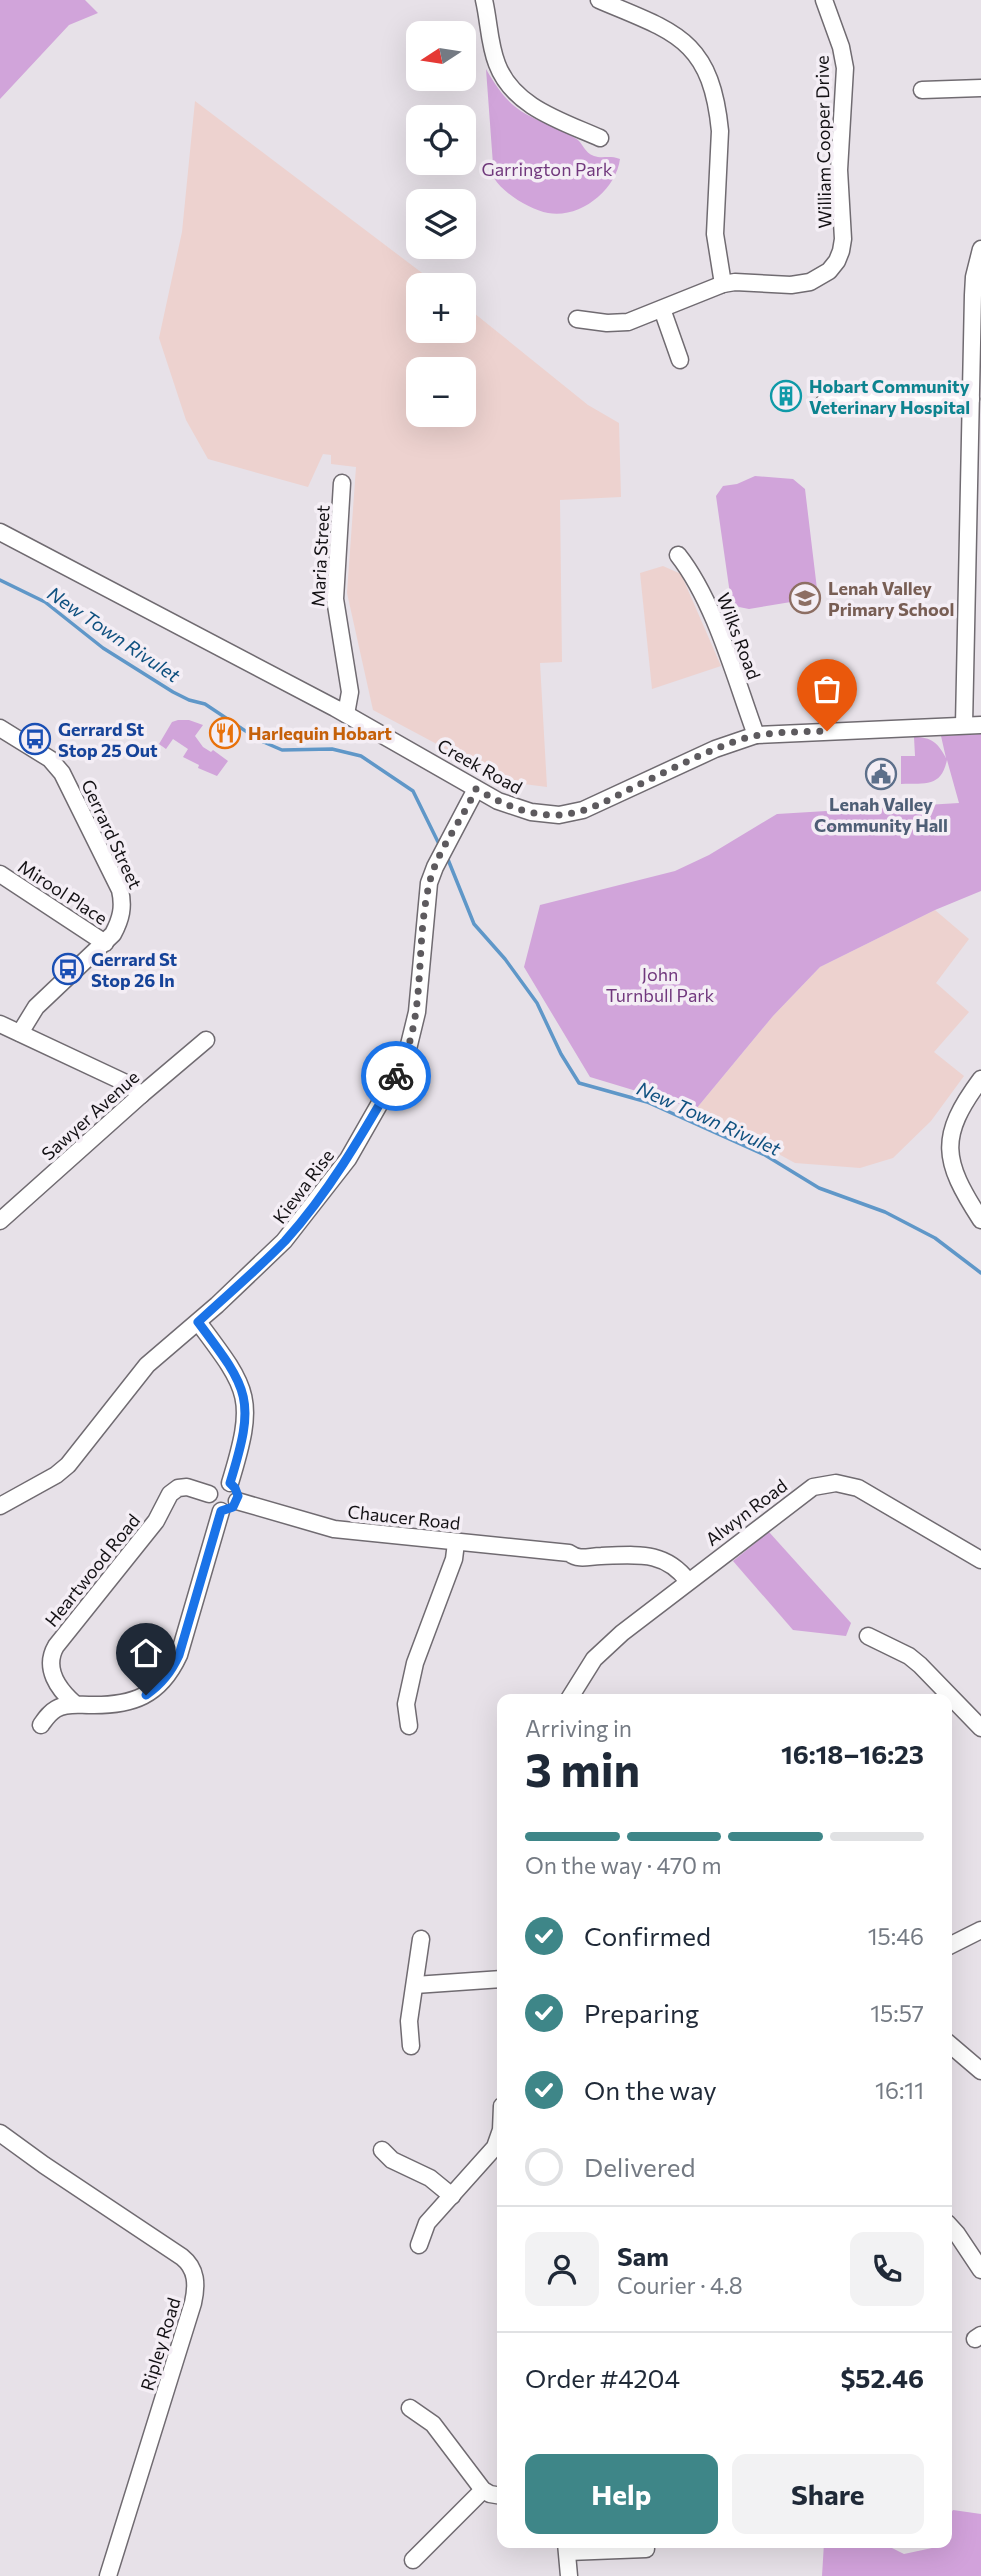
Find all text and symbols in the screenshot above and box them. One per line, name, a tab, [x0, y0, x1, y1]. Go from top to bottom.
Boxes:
north arrow	[406, 21, 476, 91]
map controls	[406, 21, 476, 427]
street label: William Cooper Drive	[810, 55, 836, 229]
button: locate	[406, 105, 476, 175]
park label: Garrington Park	[481, 158, 613, 180]
button: layers	[406, 189, 476, 259]
button: +	[406, 273, 476, 343]
button: −	[406, 357, 476, 427]
place label: Hobart Community Veterinary Hospital	[809, 375, 970, 418]
building icon: Hobart Community Veterinary Hospital	[769, 379, 803, 413]
street label: Maria Street	[306, 504, 334, 608]
place label: Lenah Valley Primary School	[828, 577, 954, 620]
water label: New Town Rivulet	[43, 581, 186, 687]
school or university icon: Lenah Valley Primary School	[788, 581, 822, 615]
street label: Wilks Road	[712, 590, 766, 682]
pin	[797, 659, 857, 731]
icon: bag	[808, 670, 846, 708]
restaurant icon: Harlequin Hobart	[208, 716, 242, 750]
place label: Gerrard St Stop 25 Out	[58, 718, 158, 761]
bus stop icon: Gerrard St Stop 25 Out	[18, 722, 52, 756]
place label: Harlequin Hobart	[248, 722, 392, 744]
street label: Creek Road	[434, 734, 526, 798]
public building icon: Lenah Valley Community Hall	[864, 757, 898, 791]
street label: Gerrard Street	[77, 776, 147, 892]
place label: Lenah Valley Community Hall	[814, 793, 948, 836]
street label: Mirool Place	[14, 855, 112, 929]
place label: Gerrard St Stop 26 In	[91, 948, 178, 991]
bus stop icon: Gerrard St Stop 26 In	[51, 952, 85, 986]
park label: John Turnbull Park	[606, 963, 715, 1006]
courier	[361, 1041, 431, 1111]
icon: bike	[377, 1057, 415, 1095]
street label: Sawyer Avenue	[37, 1066, 143, 1164]
water label: New Town Rivulet	[634, 1076, 785, 1160]
street label: Kiewa Rise	[268, 1144, 338, 1228]
street label: Alwyn Road	[701, 1474, 791, 1550]
street label: Chaucer Road	[347, 1500, 461, 1534]
street label: Heartwood Road	[40, 1509, 144, 1631]
pin	[116, 1623, 176, 1695]
icon: home	[127, 1634, 165, 1672]
text: Arriving in	[525, 1714, 632, 1742]
text: 16:18–16:23	[781, 1738, 924, 1769]
text: 3 min	[525, 1740, 640, 1796]
text: On the way · 470 m	[525, 1851, 722, 1879]
icon: check	[525, 1917, 563, 1955]
text: Confirmed	[584, 1920, 711, 1951]
text: 15:46	[868, 1922, 924, 1950]
icon: check	[525, 1994, 563, 2032]
text: Preparing	[584, 1997, 699, 2028]
text: 15:57	[870, 1999, 924, 2027]
icon: check	[525, 2071, 563, 2109]
text: On the way	[584, 2074, 717, 2105]
text: 16:11	[875, 2076, 924, 2104]
text: Delivered	[584, 2151, 695, 2182]
button: person	[525, 2232, 599, 2306]
button: phone	[850, 2232, 924, 2306]
text: Sam	[617, 2240, 669, 2271]
text: Courier · 4.8	[617, 2271, 743, 2299]
street label: Ripley Road	[135, 2295, 185, 2393]
text: Order #4204	[525, 2362, 680, 2393]
text: $52.46	[840, 2362, 924, 2393]
button: Help	[525, 2454, 718, 2534]
button: Share	[732, 2454, 924, 2534]

